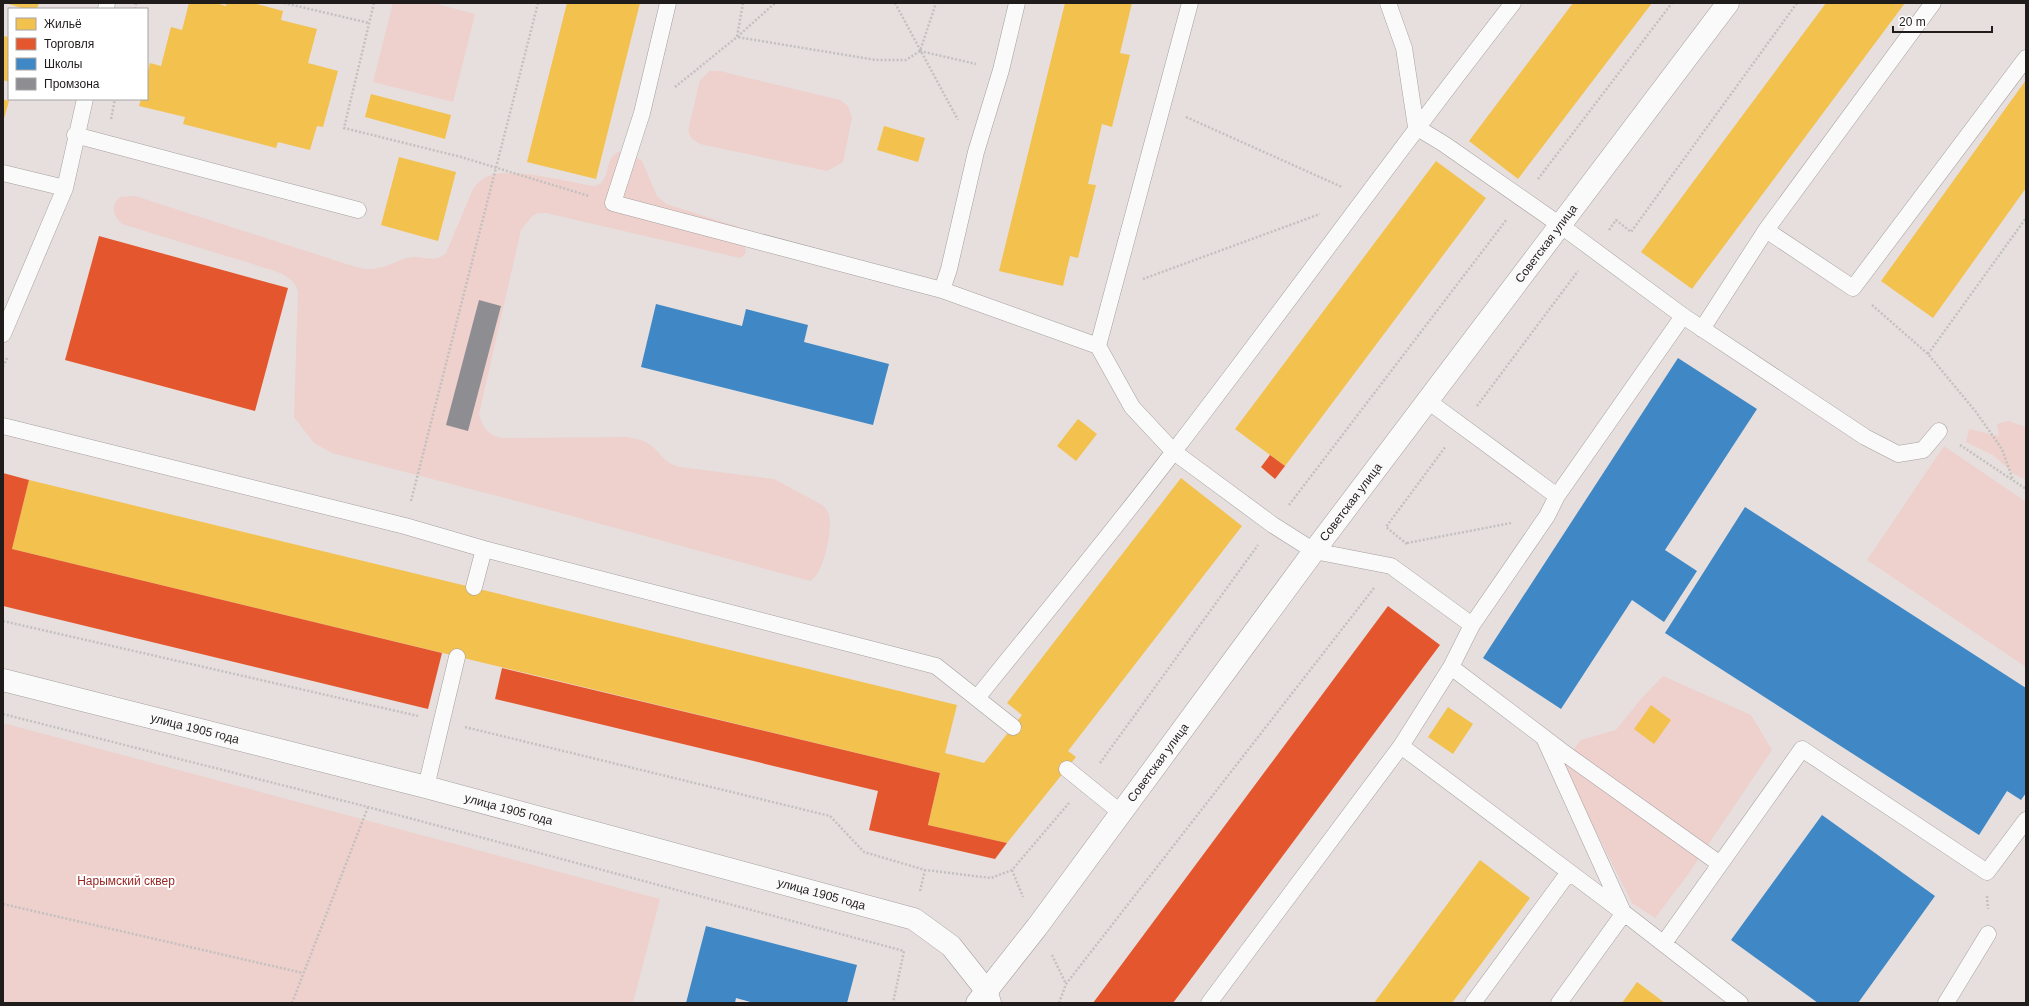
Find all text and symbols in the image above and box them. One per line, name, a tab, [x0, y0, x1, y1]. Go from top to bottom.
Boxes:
legend	[8, 8, 148, 100]
scale bar	[1893, 8, 1992, 34]
text: 20 m	[1899, 15, 1926, 29]
text: Жильё	[44, 17, 82, 31]
text: Торговля	[44, 37, 94, 51]
text: Школы	[44, 57, 82, 71]
text: Промзона	[44, 77, 100, 91]
street label: Советская улица	[1512, 202, 1580, 286]
street label: Советская улица	[1317, 460, 1385, 544]
street label: улица 1905 года	[149, 711, 241, 747]
street label: Советская улица	[1124, 720, 1192, 805]
street label: улица 1905 года	[463, 791, 555, 828]
park label: Нарымский сквер	[77, 874, 175, 888]
street label: улица 1905 года	[776, 875, 867, 913]

